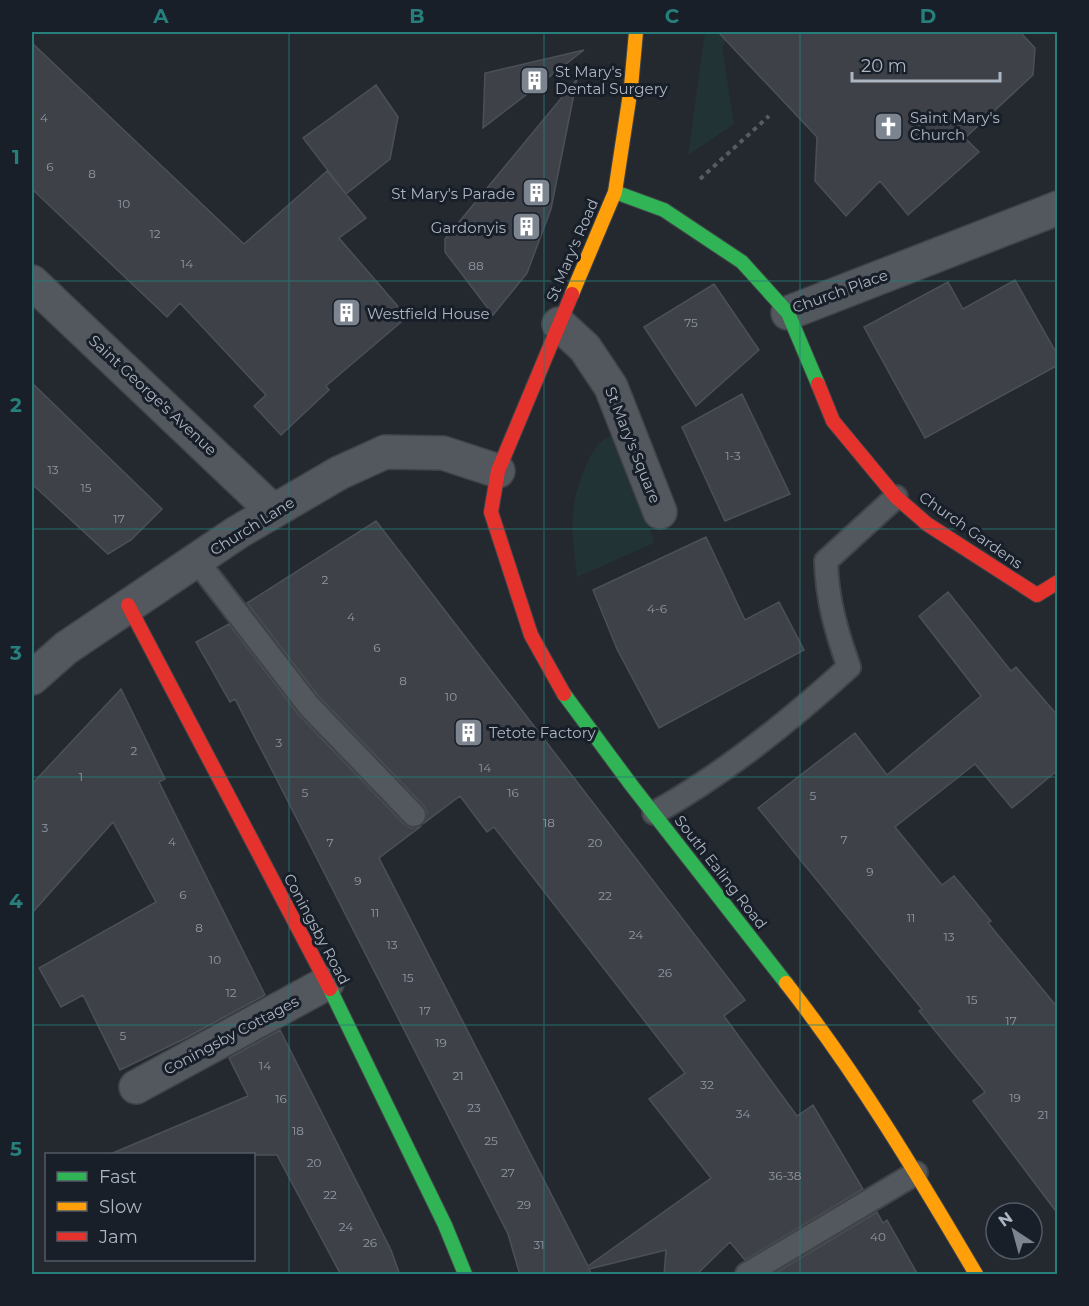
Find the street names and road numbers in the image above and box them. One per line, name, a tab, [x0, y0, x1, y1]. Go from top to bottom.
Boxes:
street label: St Mary's Road	[542, 196, 602, 304]
street label: Church Place	[790, 265, 890, 317]
street label: Saint George's Avenue	[85, 331, 221, 459]
street label: St Mary's Square	[601, 384, 665, 506]
street label: Church Gardens	[916, 487, 1026, 573]
street label: Church Lane	[206, 493, 298, 559]
street label: South Ealing Road	[671, 811, 771, 933]
street label: Coningsby Road	[280, 870, 354, 988]
street label: Coningsby Cottages	[160, 991, 302, 1079]

